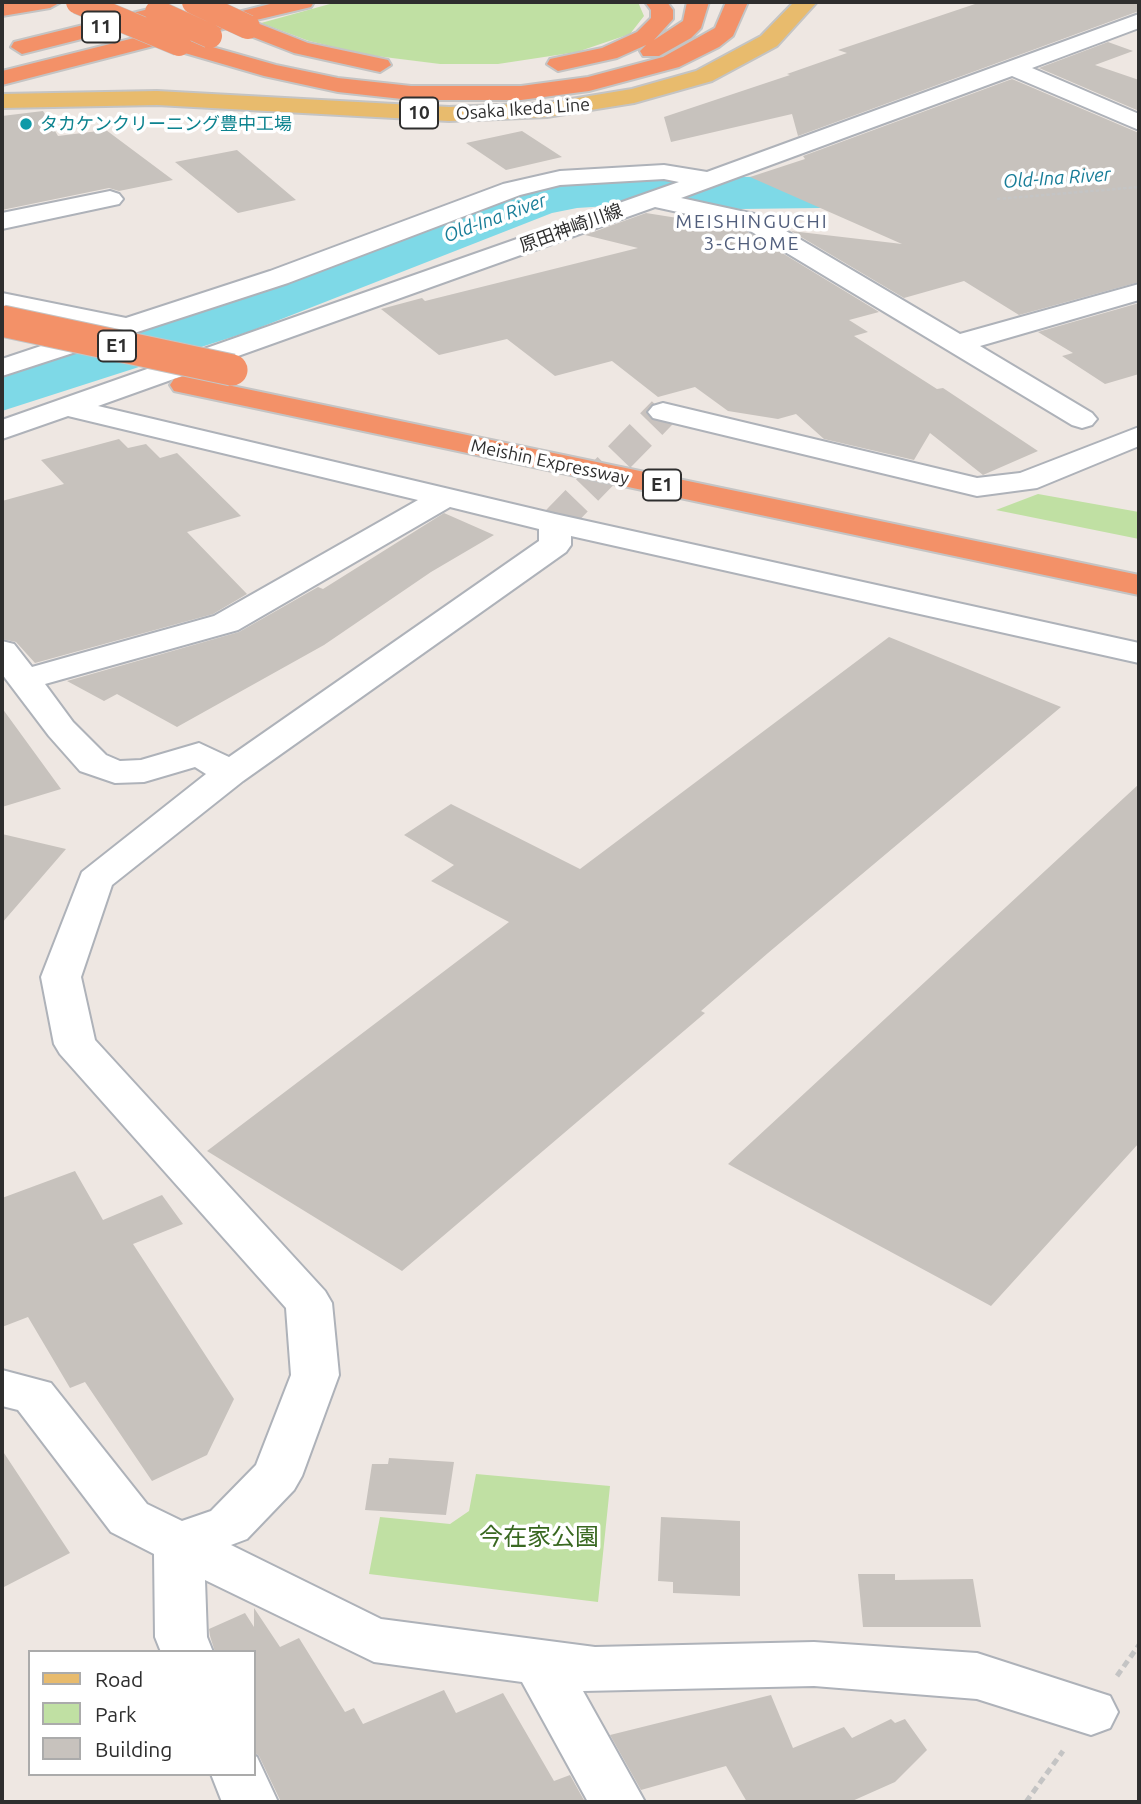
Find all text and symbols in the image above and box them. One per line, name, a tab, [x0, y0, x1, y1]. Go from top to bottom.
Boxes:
road number: 11	[82, 12, 120, 42]
street label: Osaka Ikeda Line	[455, 94, 591, 124]
road number: 10	[400, 97, 438, 128]
place label: タカケンクリーニング豊中工場	[40, 113, 292, 135]
marker: タカケンクリーニング豊中工場	[18, 116, 34, 132]
water label: Old-Ina River	[1002, 163, 1112, 193]
water label: Old-Ina River	[440, 189, 550, 247]
street label: 原田神崎川線	[517, 199, 625, 257]
district label: MEISHINGUCHI 3-CHOME	[677, 211, 827, 255]
road number: E1	[98, 330, 136, 362]
street label: Meishin Expressway	[469, 435, 631, 489]
road number: E1	[643, 470, 681, 500]
park label: 今在家公園	[479, 1523, 599, 1551]
legend	[28, 1650, 256, 1776]
text: Road	[95, 1667, 143, 1691]
text: Park	[95, 1702, 137, 1726]
text: Building	[95, 1737, 172, 1761]

